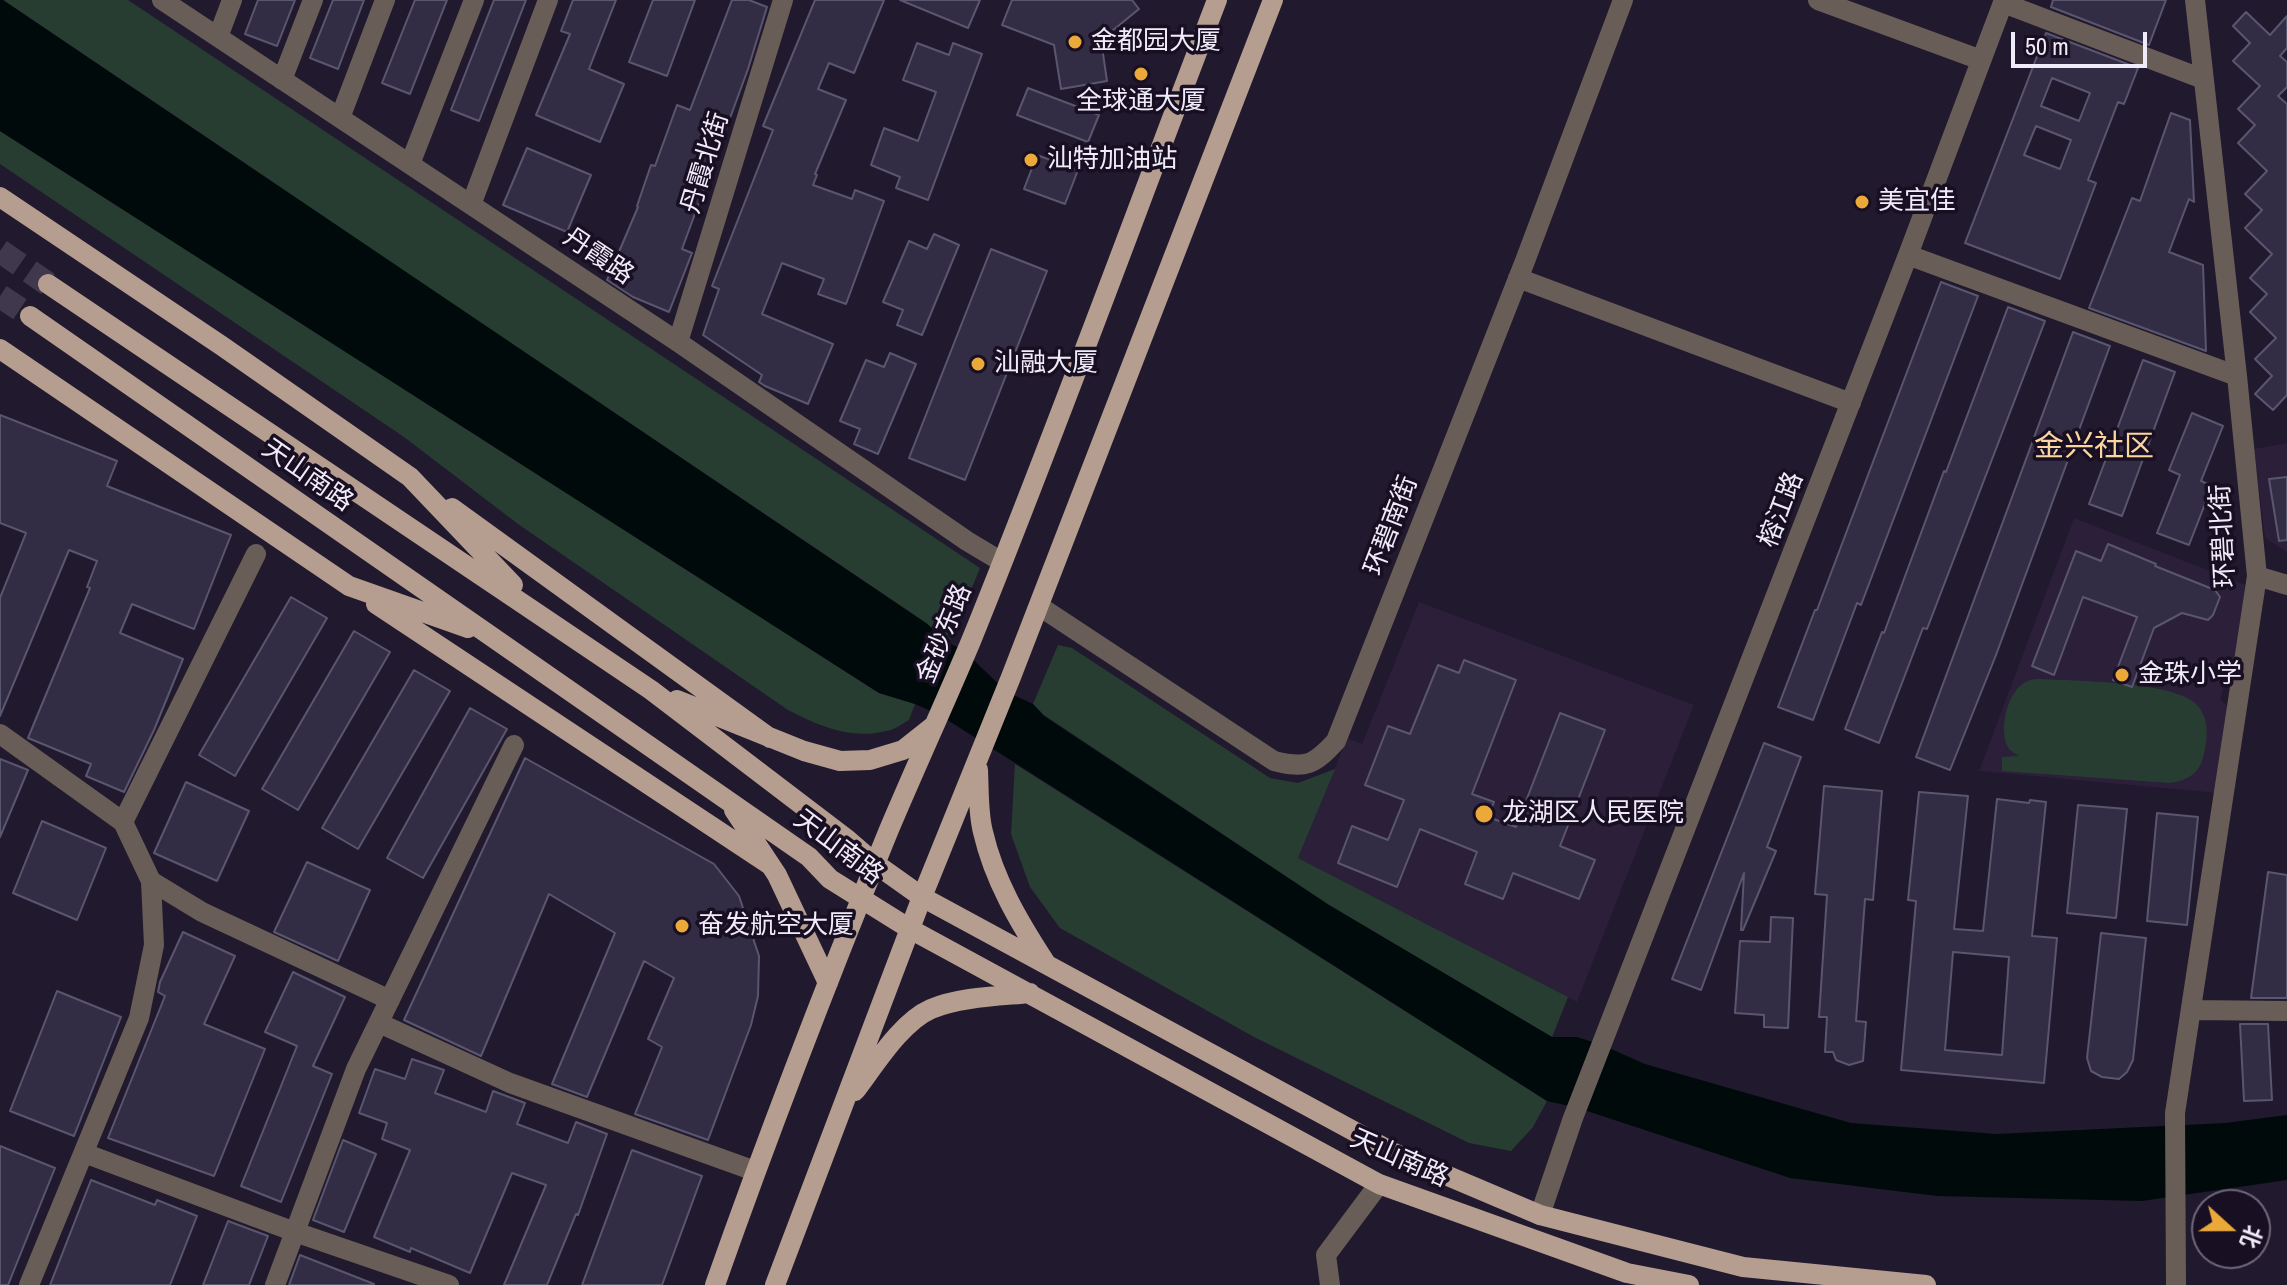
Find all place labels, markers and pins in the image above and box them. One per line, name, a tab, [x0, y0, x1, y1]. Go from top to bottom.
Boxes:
place label: 金都园大厦	[1091, 26, 1221, 58]
marker: 金都园大厦	[1066, 33, 1084, 51]
marker: 全球通大厦	[1132, 65, 1150, 83]
place label: 全球通大厦	[1076, 86, 1206, 118]
place label: 汕特加油站	[1047, 144, 1177, 176]
marker: 汕特加油站	[1022, 151, 1040, 169]
place label: 美宜佳	[1878, 186, 1956, 218]
marker: 美宜佳	[1853, 193, 1871, 211]
place label: 汕融大厦	[994, 348, 1098, 380]
marker: 汕融大厦	[969, 355, 987, 373]
place label: 金珠小学	[2138, 659, 2242, 691]
marker: 金珠小学	[2113, 666, 2131, 684]
place label: 龙湖区人民医院	[1502, 798, 1684, 830]
marker: 龙湖区人民医院	[1473, 803, 1495, 825]
place label: 奋发航空大厦	[698, 910, 854, 942]
marker: 奋发航空大厦	[673, 917, 691, 935]

